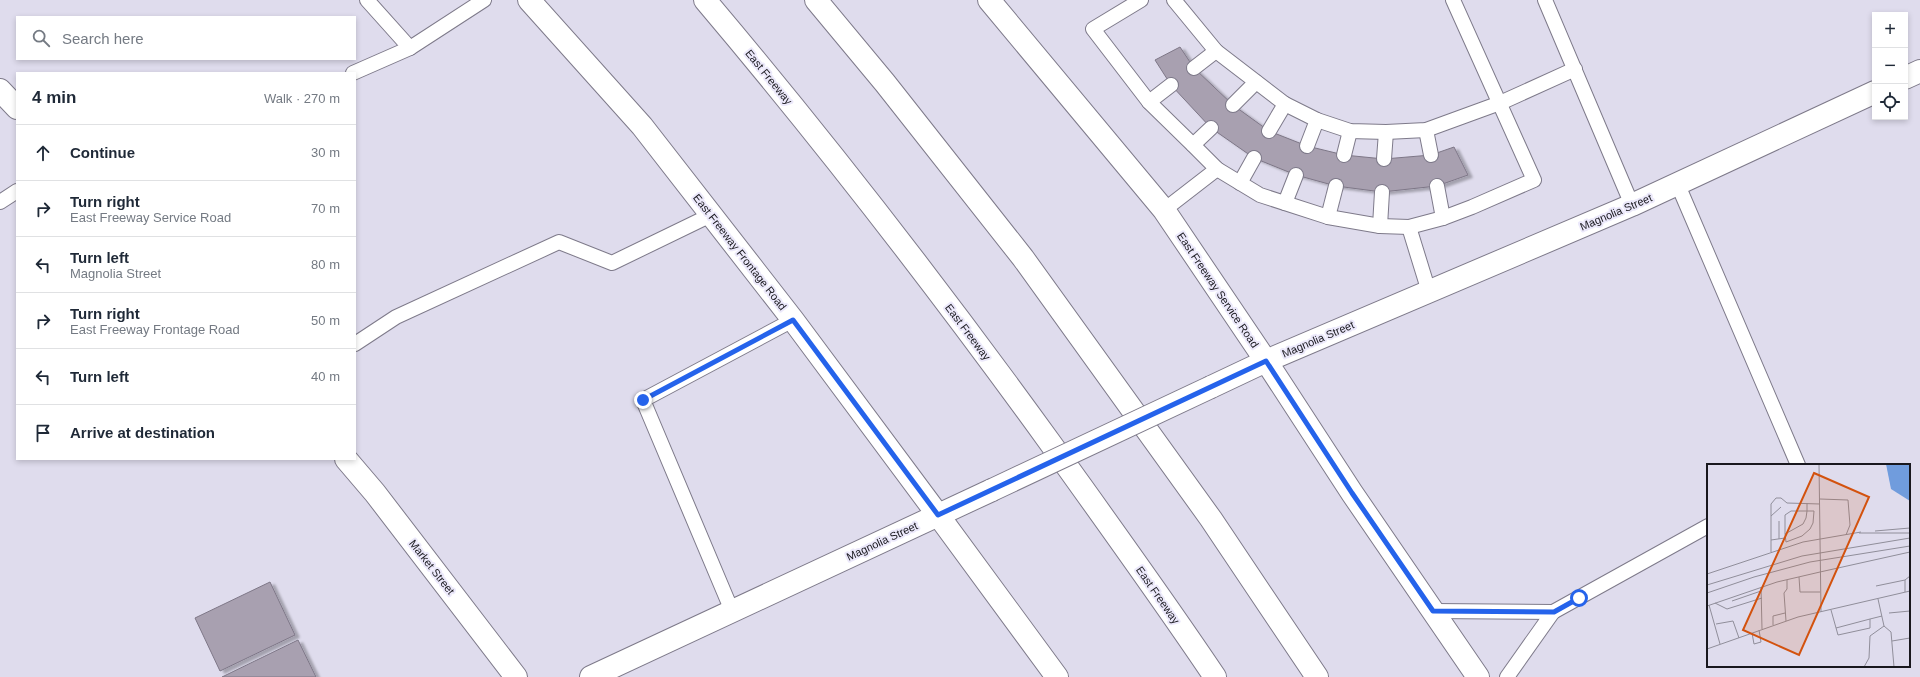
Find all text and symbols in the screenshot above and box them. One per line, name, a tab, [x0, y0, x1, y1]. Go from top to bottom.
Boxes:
map controls	[1872, 12, 1908, 120]
button: +	[1872, 12, 1908, 48]
search box	[16, 16, 356, 60]
icon: search	[30, 27, 52, 49]
text: Search here	[62, 30, 144, 47]
street label: East Freeway	[743, 47, 795, 107]
button: −	[1872, 48, 1908, 84]
button: locate	[1872, 84, 1908, 120]
text: 4 min	[32, 88, 76, 107]
text: Walk · 270 m	[264, 91, 340, 106]
icon: ahead	[32, 142, 54, 164]
text: Continue	[70, 144, 135, 161]
text: 30 m	[311, 145, 340, 160]
street label: Magnolia Street	[1578, 191, 1654, 233]
street label: East Freeway Frontage Road	[691, 192, 789, 312]
text: Turn right	[70, 193, 140, 210]
icon: right	[32, 198, 54, 220]
text: 70 m	[311, 201, 340, 216]
text: East Freeway Service Road	[70, 210, 231, 225]
street label: East Freeway Service Road	[1175, 230, 1261, 350]
text: Turn left	[70, 249, 129, 266]
icon: left	[32, 254, 54, 276]
text: 80 m	[311, 257, 340, 272]
text: Magnolia Street	[70, 266, 161, 281]
street label: East Freeway	[943, 302, 993, 363]
text: Turn right	[70, 305, 140, 322]
icon: right	[32, 310, 54, 332]
text: 50 m	[311, 313, 340, 328]
street label: Magnolia Street	[1280, 318, 1356, 360]
text: East Freeway Frontage Road	[70, 322, 240, 337]
icon: left	[32, 366, 54, 388]
text: Turn left	[70, 368, 129, 385]
text: 40 m	[311, 369, 340, 384]
route end	[634, 391, 652, 409]
icon: arrive	[32, 422, 54, 444]
text: Arrive at destination	[70, 424, 215, 441]
inset map	[1707, 464, 1910, 667]
street label: Magnolia Street	[845, 519, 919, 563]
street label: Market Street	[407, 537, 457, 597]
street label: East Freeway	[1134, 564, 1182, 626]
route start	[1570, 589, 1588, 607]

